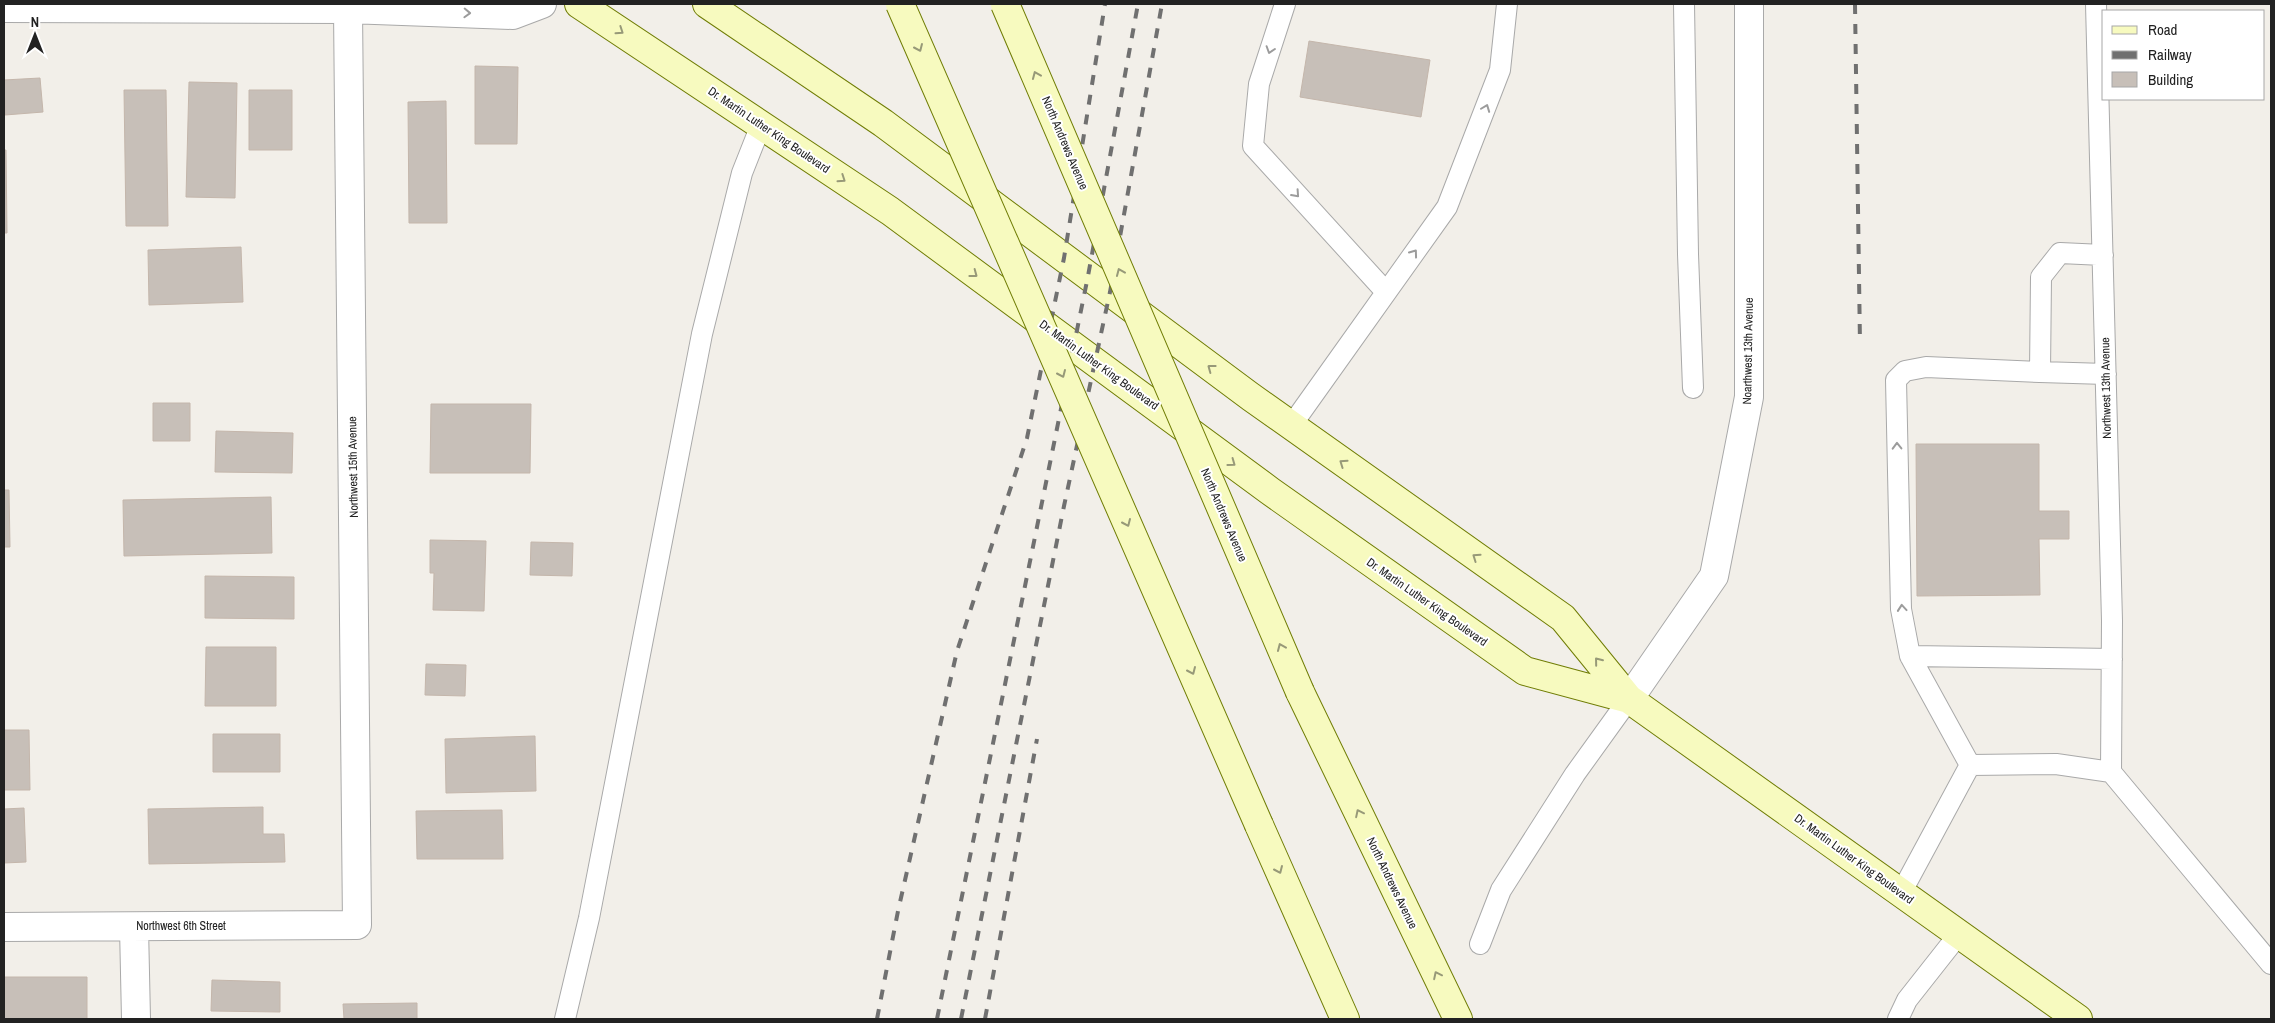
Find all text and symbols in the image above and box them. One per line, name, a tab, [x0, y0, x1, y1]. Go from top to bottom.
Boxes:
one-way arrow	[464, 8, 471, 18]
north arrow	[10, 10, 60, 60]
legend	[2102, 10, 2265, 100]
text: N	[31, 13, 39, 31]
text: Road	[2148, 19, 2177, 40]
one-way arrow	[614, 25, 624, 34]
one-way arrow	[913, 43, 924, 52]
text: Railway	[2148, 44, 2193, 65]
one-way arrow	[1265, 45, 1275, 54]
text: Building	[2148, 69, 2193, 90]
one-way arrow	[1031, 71, 1042, 80]
street label: Dr. Martin Luther King Boulevard	[705, 83, 833, 177]
street label: North Andrews Avenue	[1038, 94, 1092, 192]
one-way arrow	[1480, 104, 1490, 113]
one-way arrow	[837, 173, 846, 182]
one-way arrow	[1290, 188, 1299, 197]
one-way arrow	[1408, 249, 1417, 259]
one-way arrow	[969, 268, 978, 277]
one-way arrow	[1116, 269, 1126, 277]
street label: Noarthwest 13th Avenue	[1739, 297, 1757, 405]
street label: Dr. Martin Luther King Boulevard	[1036, 316, 1162, 414]
street label: Northwest 13th Avenue	[2097, 337, 2115, 439]
one-way arrow	[1208, 365, 1217, 373]
one-way arrow	[1055, 369, 1066, 378]
street label: Northwest 15th Avenue	[344, 416, 362, 518]
one-way arrow	[1892, 442, 1903, 450]
one-way arrow	[1226, 458, 1235, 466]
one-way arrow	[1339, 460, 1349, 469]
street label: North Andrews Avenue	[1197, 466, 1251, 564]
one-way arrow	[1120, 518, 1131, 527]
street label: Dr. Martin Luther King Boulevard	[1363, 554, 1491, 650]
one-way arrow	[1473, 554, 1482, 562]
one-way arrow	[1897, 604, 1908, 612]
one-way arrow	[1276, 643, 1287, 652]
one-way arrow	[1596, 658, 1604, 667]
one-way arrow	[1185, 666, 1196, 675]
one-way arrow	[1354, 809, 1365, 818]
street label: Dr. Martin Luther King Boulevard	[1791, 810, 1917, 908]
street label: North Andrews Avenue	[1363, 835, 1421, 931]
one-way arrow	[1272, 865, 1283, 874]
street label: Northwest 6th Street	[136, 918, 226, 934]
one-way arrow	[1433, 971, 1443, 980]

